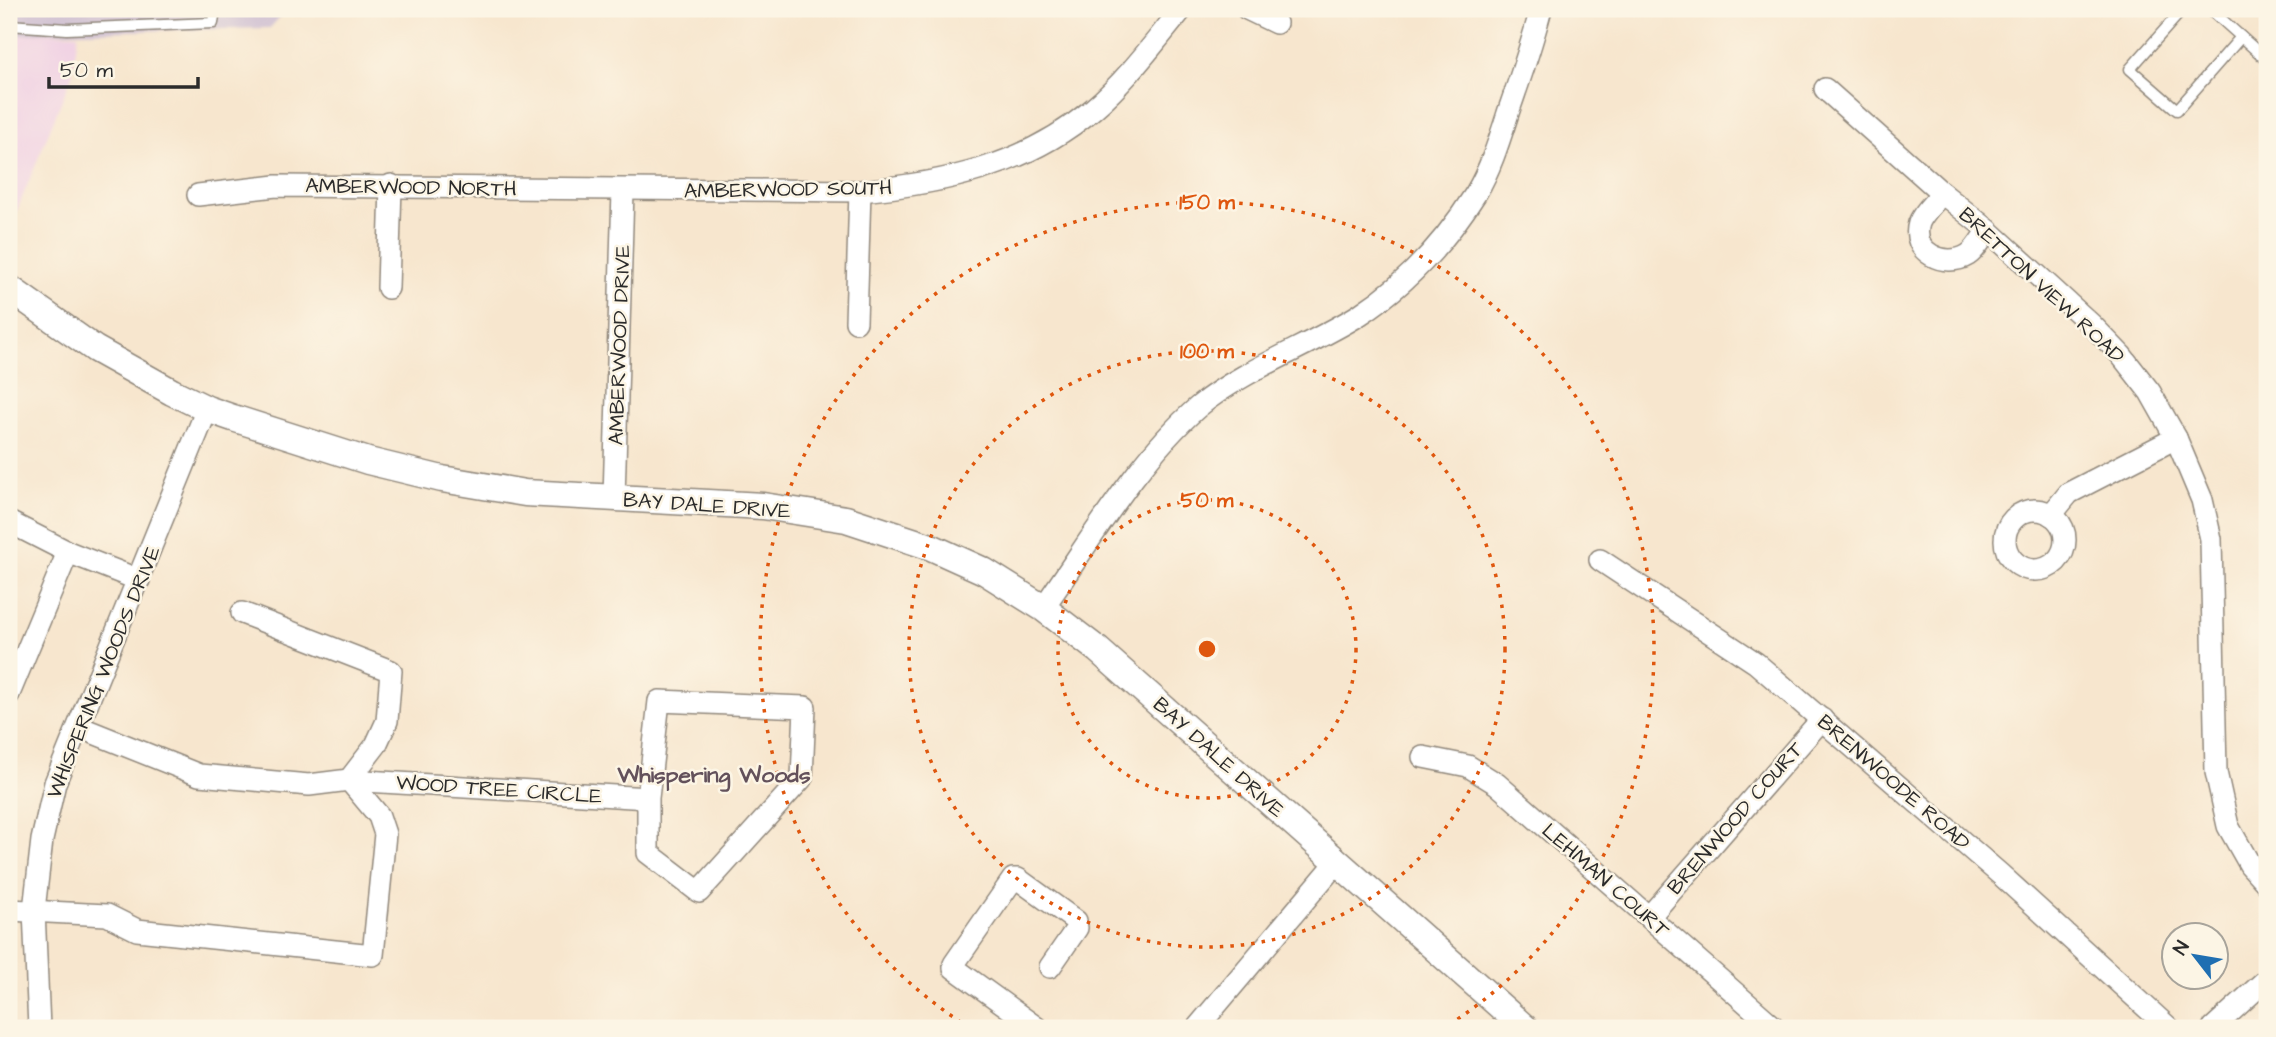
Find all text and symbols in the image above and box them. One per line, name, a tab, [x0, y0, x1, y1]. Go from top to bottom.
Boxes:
scale bar	[49, 46, 198, 90]
text: 50 m	[60, 56, 114, 85]
street label: AMBERWOOD NORTH	[305, 171, 517, 204]
street label: AMBERWOOD SOUTH	[684, 173, 893, 206]
text: 150 m	[1179, 188, 1235, 217]
street label: BRETTON VIEW ROAD	[1952, 201, 2131, 370]
street label: AMBERWOOD DRIVE	[602, 244, 638, 446]
text: 100 m	[1180, 337, 1235, 366]
street label: BAY DALE DRIVE	[622, 485, 792, 526]
text: 50 m	[1181, 486, 1234, 515]
street label: WHISPERING WOODS DRIVE	[39, 541, 168, 803]
centre of rings	[1195, 637, 1219, 661]
street label: BAY DALE DRIVE	[1147, 690, 1291, 825]
street label: BRENWOODE ROAD	[1811, 708, 1977, 857]
street label: BRENWOOD COURT	[1661, 735, 1811, 901]
district label: Whispering Woods	[617, 759, 811, 792]
street label: WOOD TREE CIRCLE	[395, 768, 603, 811]
street label: LEHMAN COURT	[1535, 817, 1677, 945]
north arrow	[2160, 922, 2230, 992]
text: N	[2167, 936, 2196, 960]

